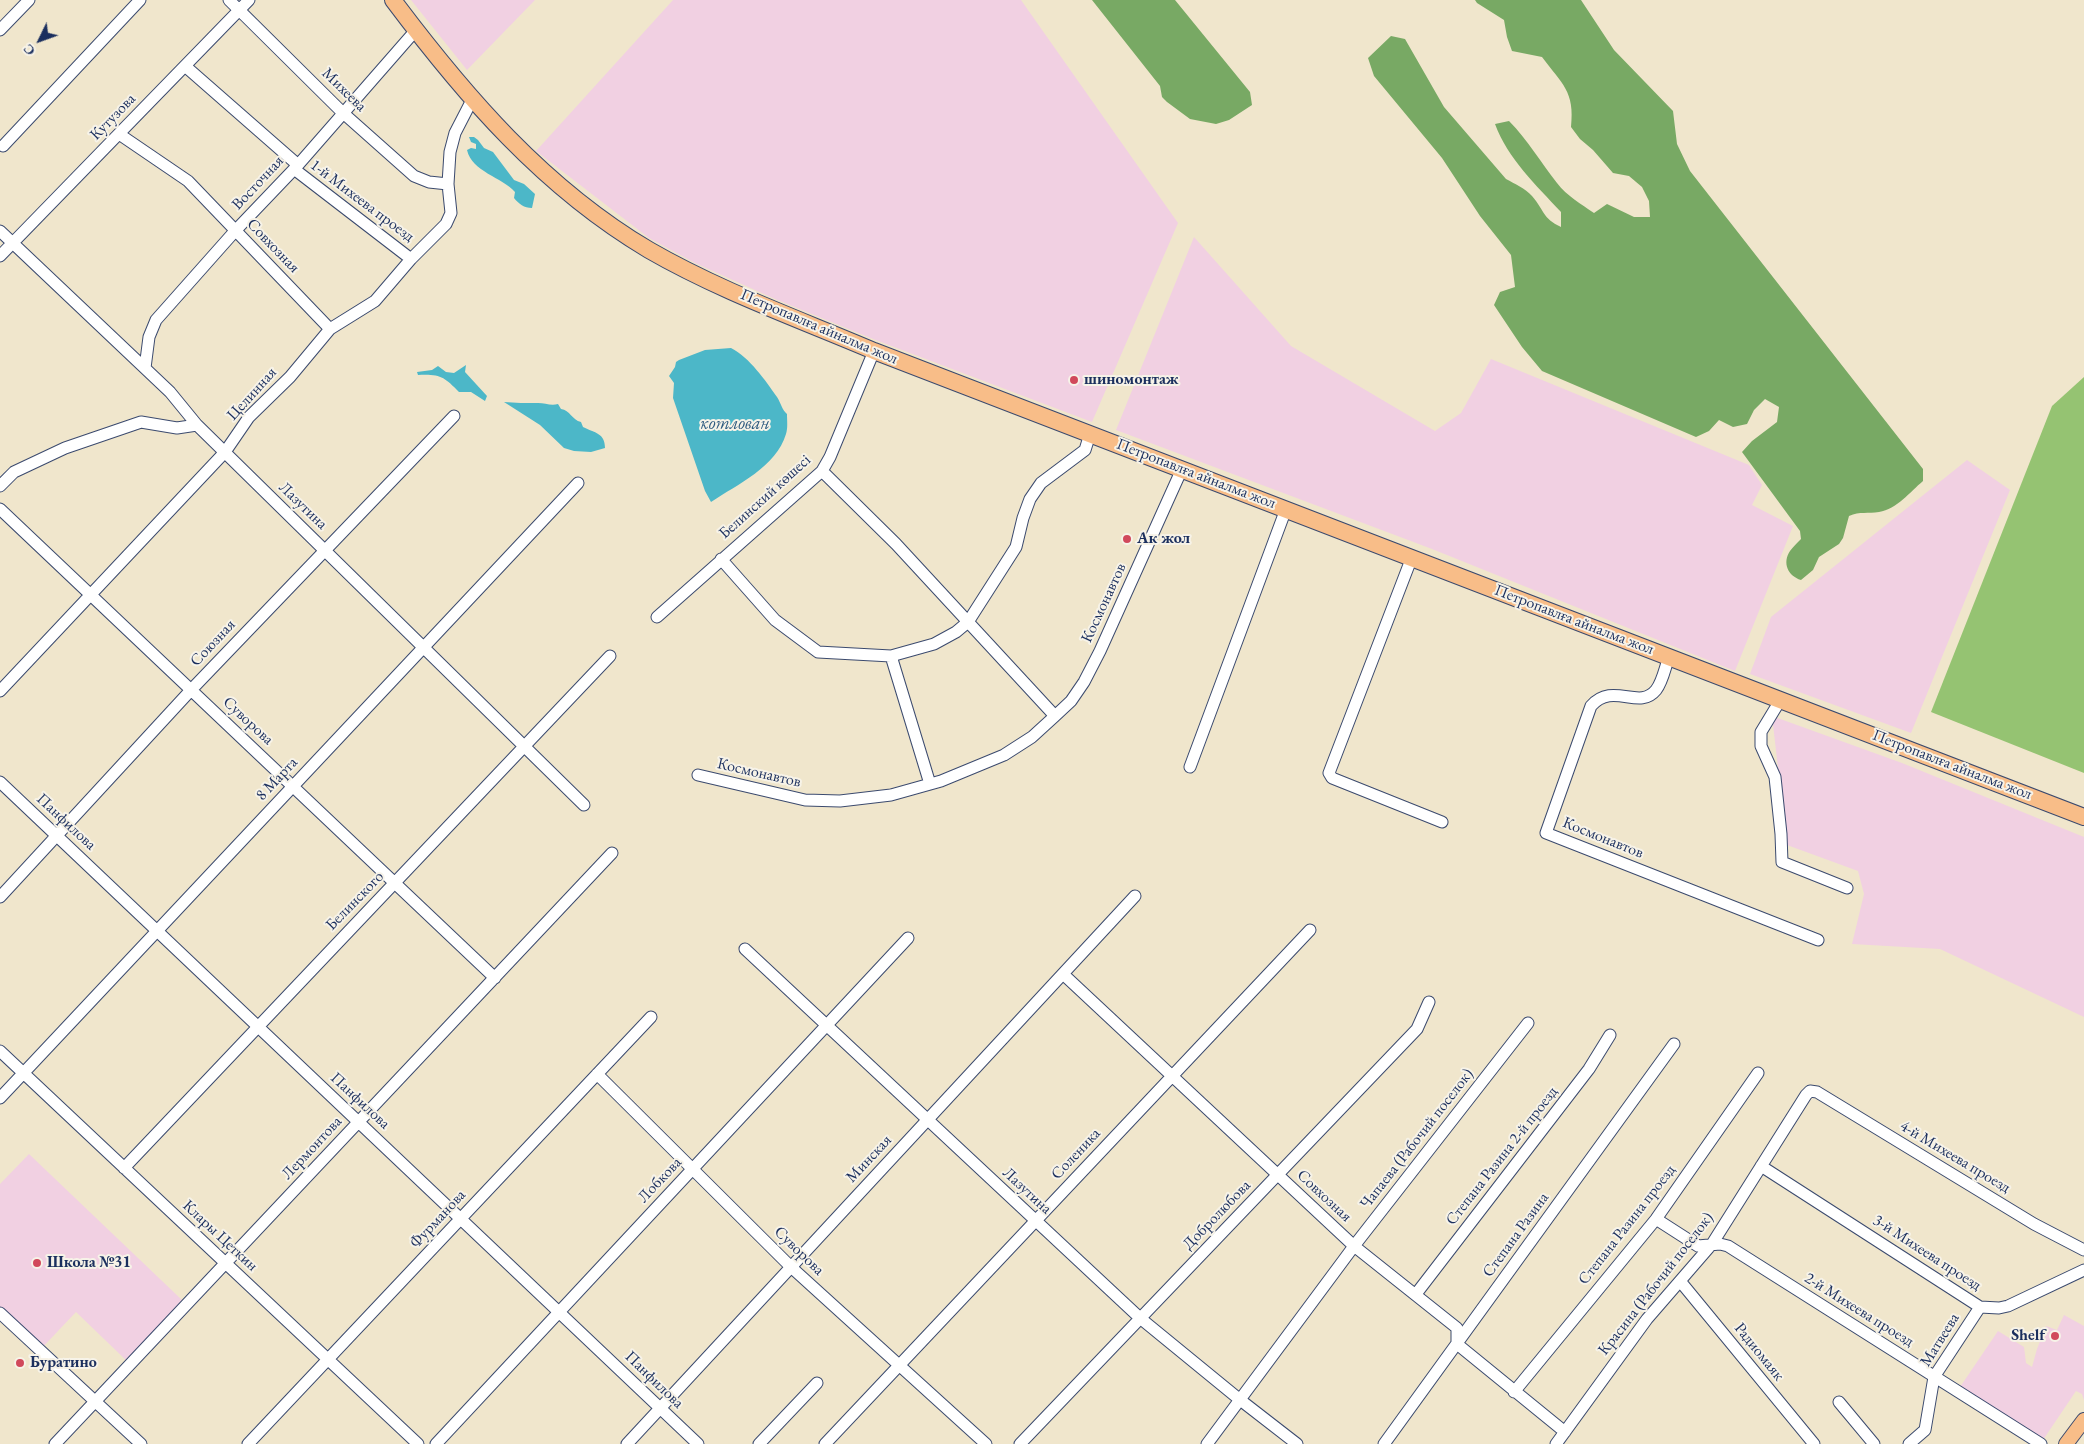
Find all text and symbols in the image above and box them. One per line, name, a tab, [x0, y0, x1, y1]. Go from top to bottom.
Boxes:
north arrow	[15, 15, 65, 65]
text: С	[19, 40, 39, 60]
street label: Михеева	[318, 64, 370, 116]
street label: Кутузова	[86, 90, 140, 144]
street label: Восточная	[228, 152, 288, 214]
street label: 1-й Михеева проезд	[306, 156, 418, 246]
street label: Совхозная	[242, 215, 304, 277]
street label: Петропавлға айналма жол	[737, 285, 901, 369]
street label: Целинная	[223, 363, 281, 425]
place label: шиномонтаж	[1084, 370, 1179, 390]
marker: шиномонтаж	[1068, 374, 1080, 386]
water label: котлован	[700, 413, 770, 435]
street label: Петропавлға айналма жол	[1114, 435, 1278, 513]
street label: Белинский көшесі	[715, 451, 815, 543]
street label: Лазутина	[275, 478, 331, 534]
place label: Ак жол	[1137, 529, 1190, 549]
marker: Ак жол	[1121, 533, 1133, 545]
street label: Космонавтов	[1077, 560, 1131, 646]
street label: Петропавлға айналма жол	[1492, 581, 1656, 659]
street label: Союзная	[186, 615, 240, 671]
street label: Суворова	[219, 693, 277, 749]
street label: Петропавлға айналма жол	[1870, 726, 2034, 804]
street label: 8 Марта	[252, 753, 302, 805]
street label: Космонавтов	[715, 754, 803, 792]
street label: Панфилова	[32, 790, 100, 854]
street label: Космонавтов	[1560, 813, 1646, 863]
street label: Белинского	[322, 867, 388, 935]
street label: Чапаева (Рабочий поселок)	[1356, 1065, 1478, 1213]
street label: Панфилова	[326, 1069, 394, 1133]
street label: Степана Разина 2-й проезд	[1442, 1083, 1562, 1229]
street label: Лермонтова	[278, 1112, 346, 1184]
street label: 4-й Михеева проезд	[1896, 1116, 2014, 1198]
street label: Соленика	[1047, 1124, 1105, 1184]
street label: Минская	[842, 1131, 896, 1187]
street label: Лобкова	[634, 1153, 686, 1207]
street label: Степана Разина проезд	[1574, 1161, 1680, 1289]
street label: Лазутина	[998, 1163, 1056, 1219]
street label: Совхозная	[1293, 1166, 1355, 1226]
street label: Добролюбова	[1179, 1176, 1255, 1254]
street label: Фурманова	[406, 1186, 470, 1252]
street label: Степана Разина	[1479, 1189, 1553, 1281]
street label: Клары Цеткин	[178, 1196, 262, 1276]
street label: Красина (Рабочий поселок)	[1594, 1209, 1718, 1359]
street label: 3-й Михеева проезд	[1869, 1211, 1985, 1295]
street label: Суворова	[770, 1222, 828, 1280]
place label: Школа №31	[47, 1253, 131, 1273]
marker: Школа №31	[31, 1257, 43, 1269]
street label: 2-й Михеева проезд	[1801, 1269, 1917, 1351]
street label: Матвеева	[1916, 1310, 1964, 1370]
street label: Радиомаяк	[1730, 1319, 1788, 1385]
place label: Shelf	[2011, 1326, 2045, 1346]
marker: Shelf	[2049, 1330, 2061, 1342]
street label: Панфилова	[621, 1347, 687, 1413]
place label: Буратино	[30, 1353, 97, 1373]
marker: Буратино	[14, 1357, 26, 1369]

